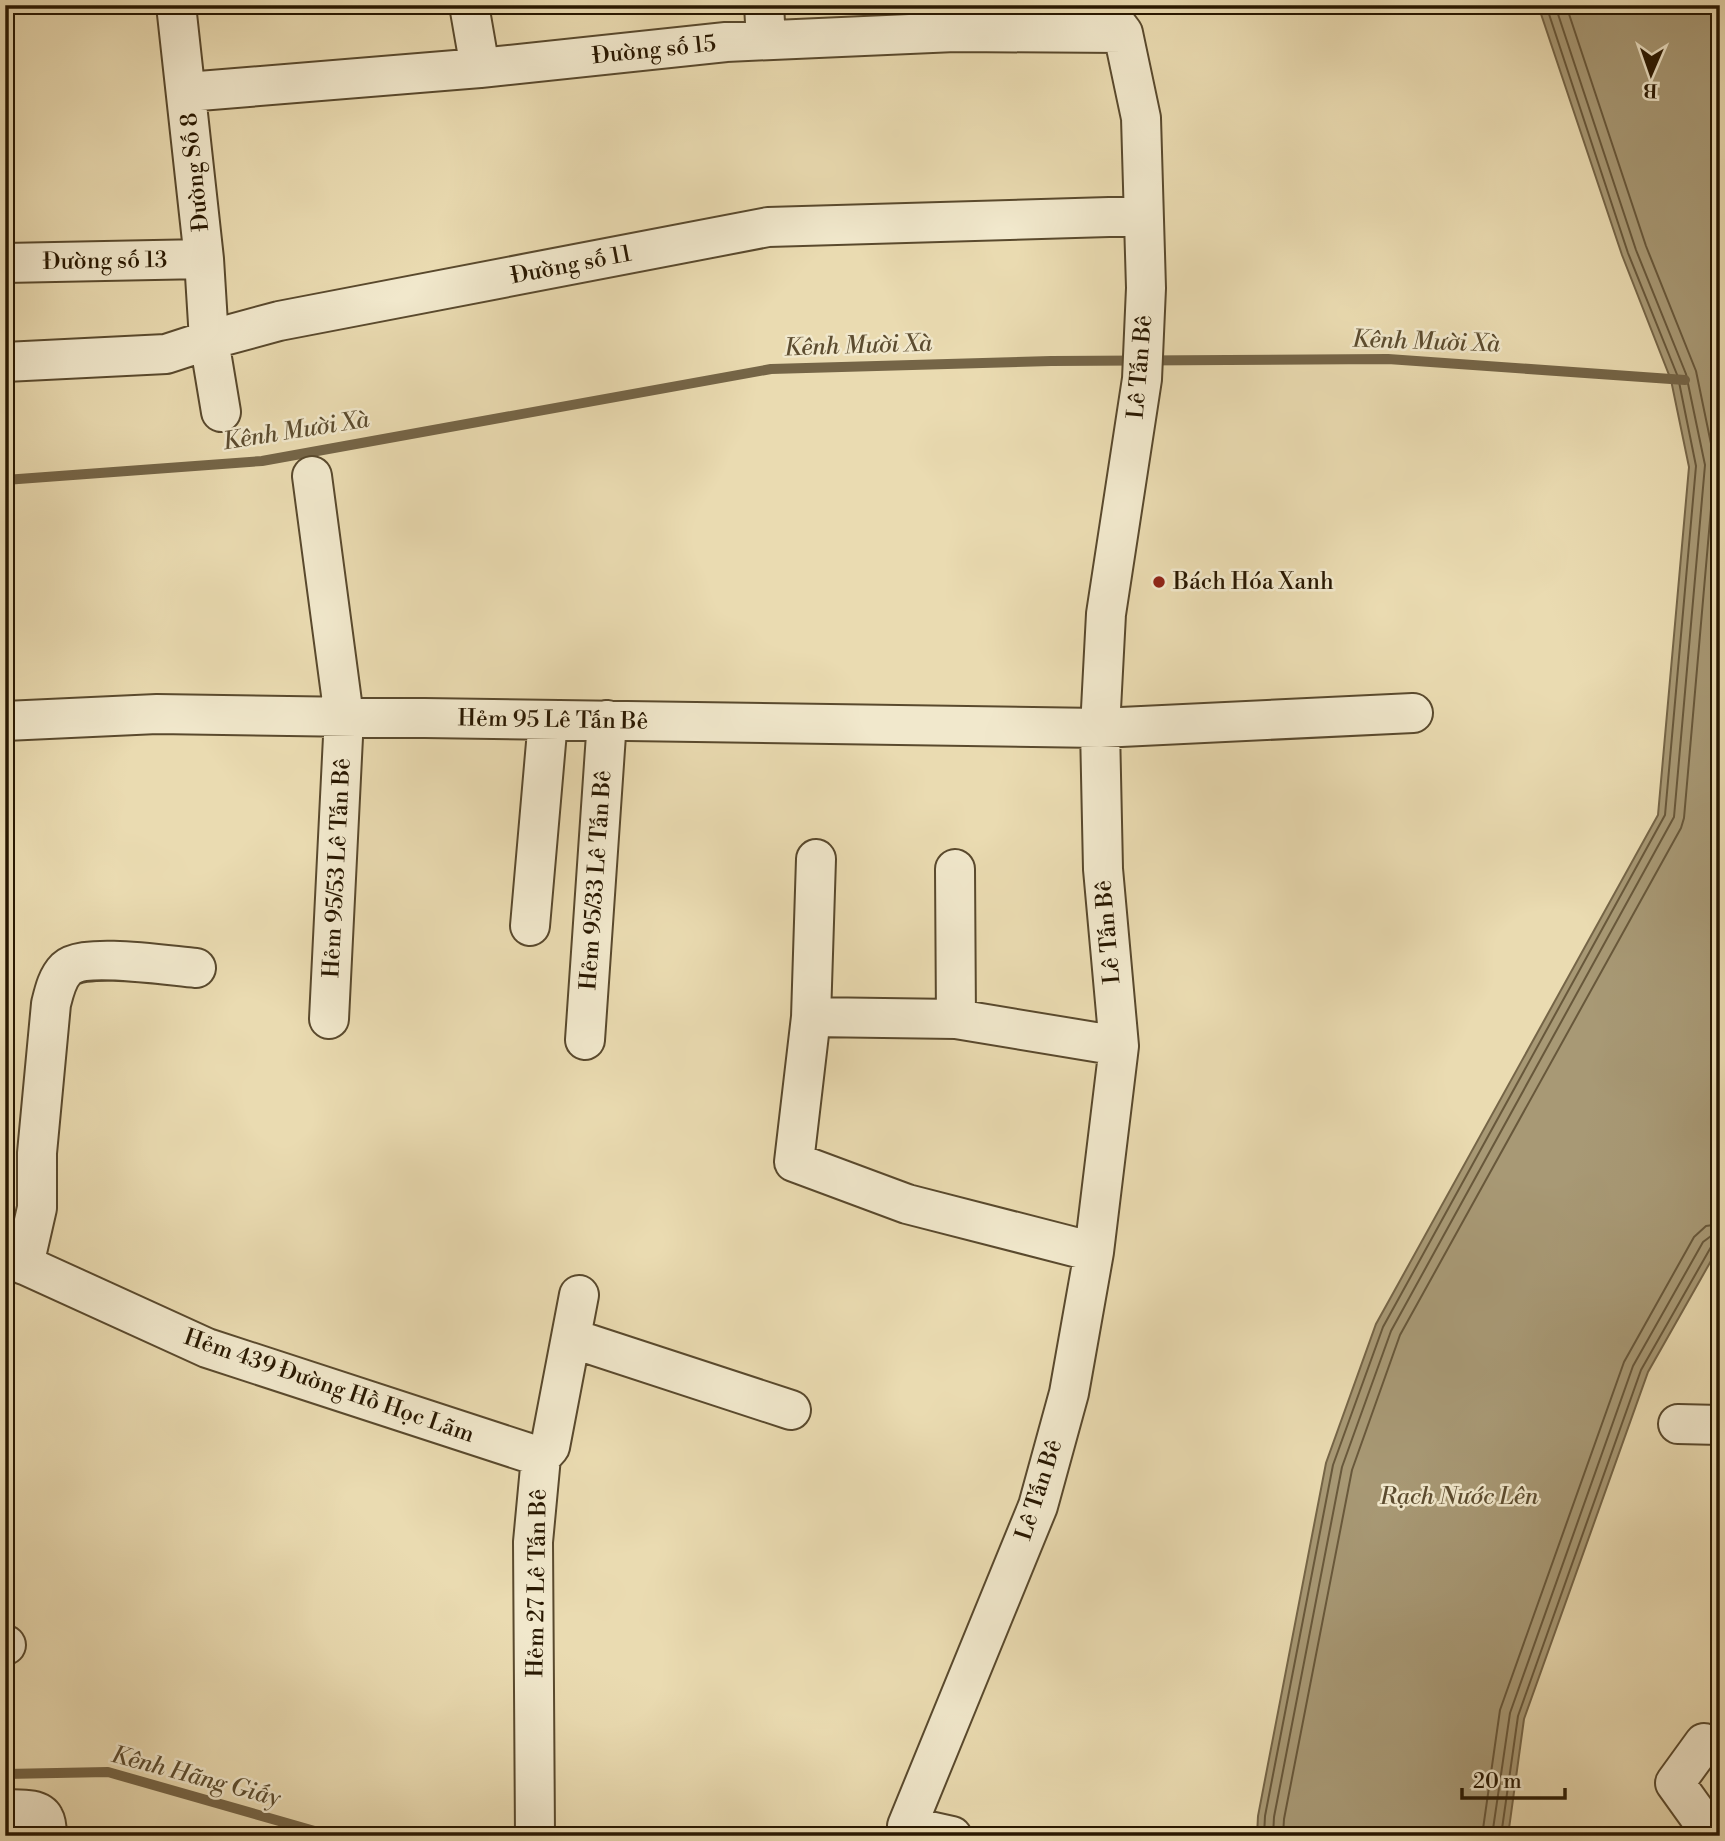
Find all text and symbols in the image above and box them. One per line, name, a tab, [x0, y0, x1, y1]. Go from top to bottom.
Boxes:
street label: Đường số 15	[591, 30, 717, 70]
north arrow	[1616, 38, 1686, 108]
text: B	[1643, 78, 1658, 102]
street label: Đường Số 8	[175, 111, 215, 233]
street label: Đường số 11	[508, 240, 634, 290]
street label: Đường số 13	[42, 246, 168, 276]
street label: Lê Tấn Bê	[1122, 314, 1158, 420]
water label: Kênh Mười Xà	[1352, 324, 1501, 360]
water label: Kênh Mười Xà	[784, 328, 933, 364]
water label: Kênh Mười Xà	[221, 405, 372, 457]
place label: Bách Hóa Xanh	[1172, 568, 1334, 596]
marker: Bách Hóa Xanh	[1151, 574, 1167, 590]
street label: Hẻm 95 Lê Tấn Bê	[457, 704, 649, 736]
street label: Hẻm 95/53 Lê Tấn Bê	[317, 757, 357, 979]
street label: Hẻm 95/33 Lê Tấn Bê	[574, 769, 618, 991]
street label: Lê Tấn Bê	[1090, 879, 1126, 985]
street label: Hẻm 439 Đường Hồ Học Lãm	[180, 1323, 478, 1449]
street label: Lê Tấn Bê	[1010, 1436, 1068, 1544]
water label: Rạch Nước Lên	[1379, 1482, 1539, 1512]
street label: Hẻm 27 Lê Tấn Bê	[521, 1488, 553, 1678]
water label: Kênh Hãng Giấy	[108, 1740, 284, 1814]
scale bar	[1462, 1757, 1566, 1801]
text: 20 m	[1473, 1769, 1522, 1795]

